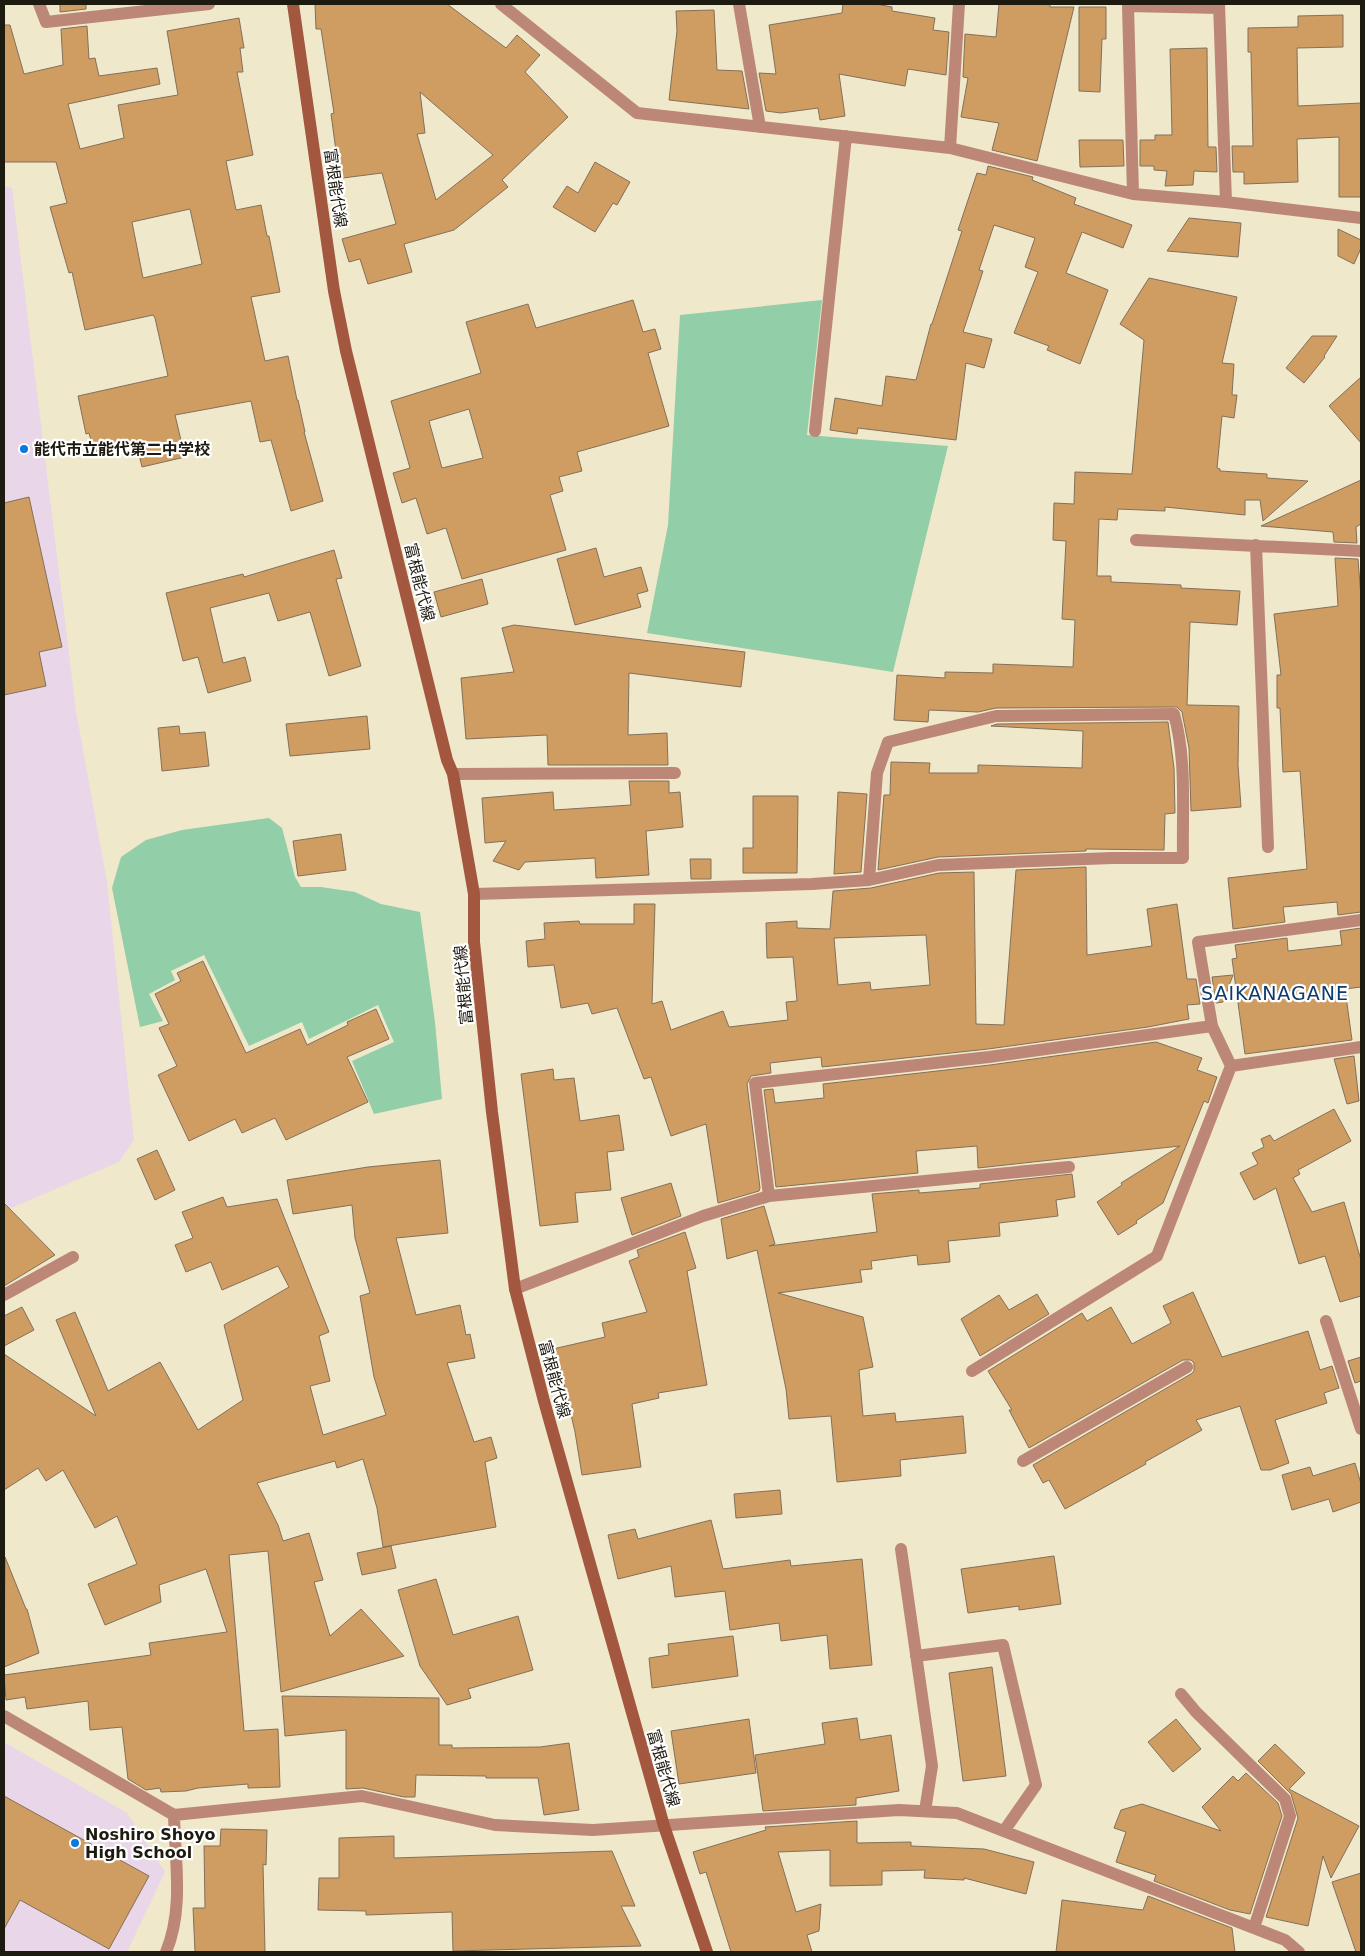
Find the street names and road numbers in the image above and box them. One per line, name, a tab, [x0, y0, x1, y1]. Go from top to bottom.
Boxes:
street label: 富根能代線	[321, 147, 350, 229]
street label: 富根能代線	[401, 541, 438, 623]
street label: 富根能代線	[451, 944, 476, 1026]
street label: 富根能代線	[535, 1338, 574, 1420]
street label: 富根能代線	[643, 1727, 684, 1809]

